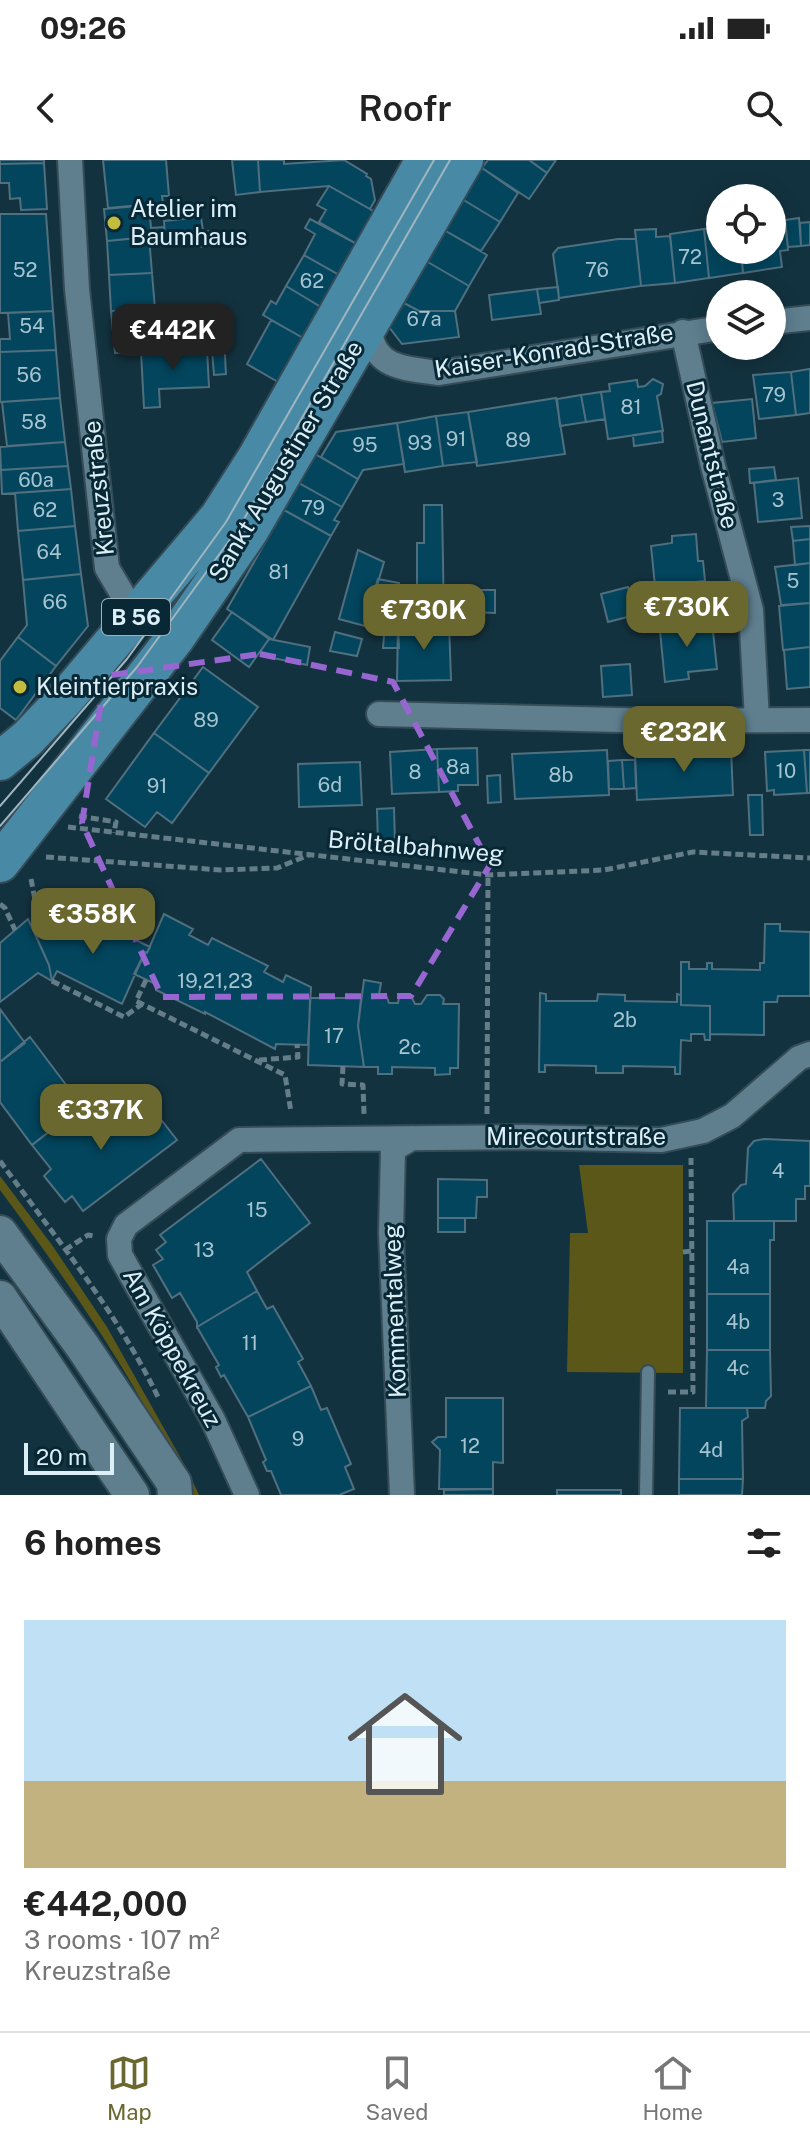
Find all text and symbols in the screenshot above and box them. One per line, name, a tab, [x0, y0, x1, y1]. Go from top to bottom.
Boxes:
text: 09:26	[40, 10, 127, 46]
icon: back	[24, 86, 68, 130]
icon: search	[742, 86, 786, 130]
text: Roofr	[358, 87, 452, 129]
map controls	[706, 184, 786, 360]
button: locate	[706, 184, 786, 264]
place label: Atelier im Baumhaus	[130, 194, 247, 250]
marker: Atelier im Baumhaus	[105, 214, 123, 232]
house number: 72	[678, 245, 702, 269]
house number: 52	[13, 258, 37, 282]
house number: 76	[585, 258, 609, 282]
house number: 62	[300, 269, 324, 293]
button: layers	[706, 280, 786, 360]
pin: €442K	[117, 304, 229, 372]
house number: 67a	[406, 307, 442, 331]
house number: 54	[19, 314, 45, 338]
text: €442K	[130, 314, 216, 345]
street label: Kaiser-Konrad-Straße	[432, 317, 675, 383]
street label: Sankt Augustiner Straße	[202, 335, 368, 586]
house number: 56	[16, 363, 42, 387]
street label: Dunantstraße	[681, 378, 745, 532]
house number: 79	[762, 383, 786, 407]
house number: 81	[620, 395, 642, 419]
house number: 58	[21, 410, 47, 434]
street label: Kreuzstraße	[77, 419, 119, 557]
house number: 91	[446, 427, 466, 451]
house number: 89	[505, 428, 531, 452]
house number: 93	[408, 431, 432, 455]
house number: 95	[352, 433, 378, 457]
house number: 60a	[18, 468, 54, 492]
house number: 3	[772, 488, 784, 512]
house number: 79	[301, 496, 325, 520]
house number: 62	[33, 498, 57, 522]
house number: 64	[37, 540, 62, 564]
house number: 81	[268, 560, 290, 584]
house number: 5	[787, 569, 799, 593]
pin: €730K	[631, 581, 743, 649]
pin: €730K	[368, 584, 480, 652]
house number: 66	[43, 590, 67, 614]
text: €730K	[644, 591, 730, 622]
text: €730K	[381, 594, 467, 625]
road number: B 56	[102, 599, 170, 635]
place label: Kleintierpraxis	[36, 672, 198, 700]
marker: Kleintierpraxis	[11, 678, 29, 696]
pin: €232K	[628, 706, 740, 774]
house number: 89	[193, 708, 219, 732]
text: €232K	[641, 716, 727, 747]
house number: 8a	[446, 755, 470, 779]
house number: 10	[776, 759, 796, 783]
house number: 8	[409, 760, 421, 784]
house number: 8b	[549, 763, 574, 787]
house number: 6d	[318, 773, 342, 797]
house number: 91	[147, 774, 167, 798]
street label: Bröltalbahnweg	[327, 824, 505, 868]
pin: €358K	[37, 888, 149, 956]
text: €358K	[49, 898, 137, 929]
house number: 19,21,23	[177, 969, 253, 993]
house number: 2b	[613, 1008, 637, 1032]
house number: 17	[324, 1024, 344, 1048]
house number: 2c	[399, 1035, 421, 1059]
pin: €337K	[45, 1084, 157, 1152]
text: €337K	[58, 1094, 144, 1125]
street label: Mirecourtstraße	[486, 1122, 666, 1150]
house number: 4	[772, 1159, 784, 1183]
house number: 15	[247, 1198, 267, 1222]
street label: Kommentalweg	[377, 1224, 411, 1398]
house number: 13	[194, 1238, 214, 1262]
house number: 4a	[726, 1255, 750, 1279]
street label: Am Köppekreuz	[118, 1263, 228, 1432]
house number: 4b	[726, 1310, 750, 1334]
house number: 11	[242, 1331, 258, 1355]
house number: 4c	[726, 1356, 750, 1380]
house number: 9	[292, 1427, 304, 1451]
house number: 12	[460, 1434, 480, 1458]
house number: 4d	[699, 1438, 723, 1462]
scale bar	[24, 1439, 114, 1475]
text: 20 m	[36, 1444, 87, 1470]
icon: filters	[742, 1521, 786, 1565]
text: 6 homes	[24, 1523, 162, 1563]
icon: home	[333, 1672, 477, 1816]
text: €442,000	[24, 1884, 187, 1924]
text: 3 rooms · 107 m²	[24, 1924, 220, 1955]
text: Kreuzstraße	[24, 1955, 171, 1986]
tab: Map	[107, 2051, 152, 2125]
tab: Saved	[366, 2051, 428, 2125]
tab: Home	[642, 2051, 703, 2125]

